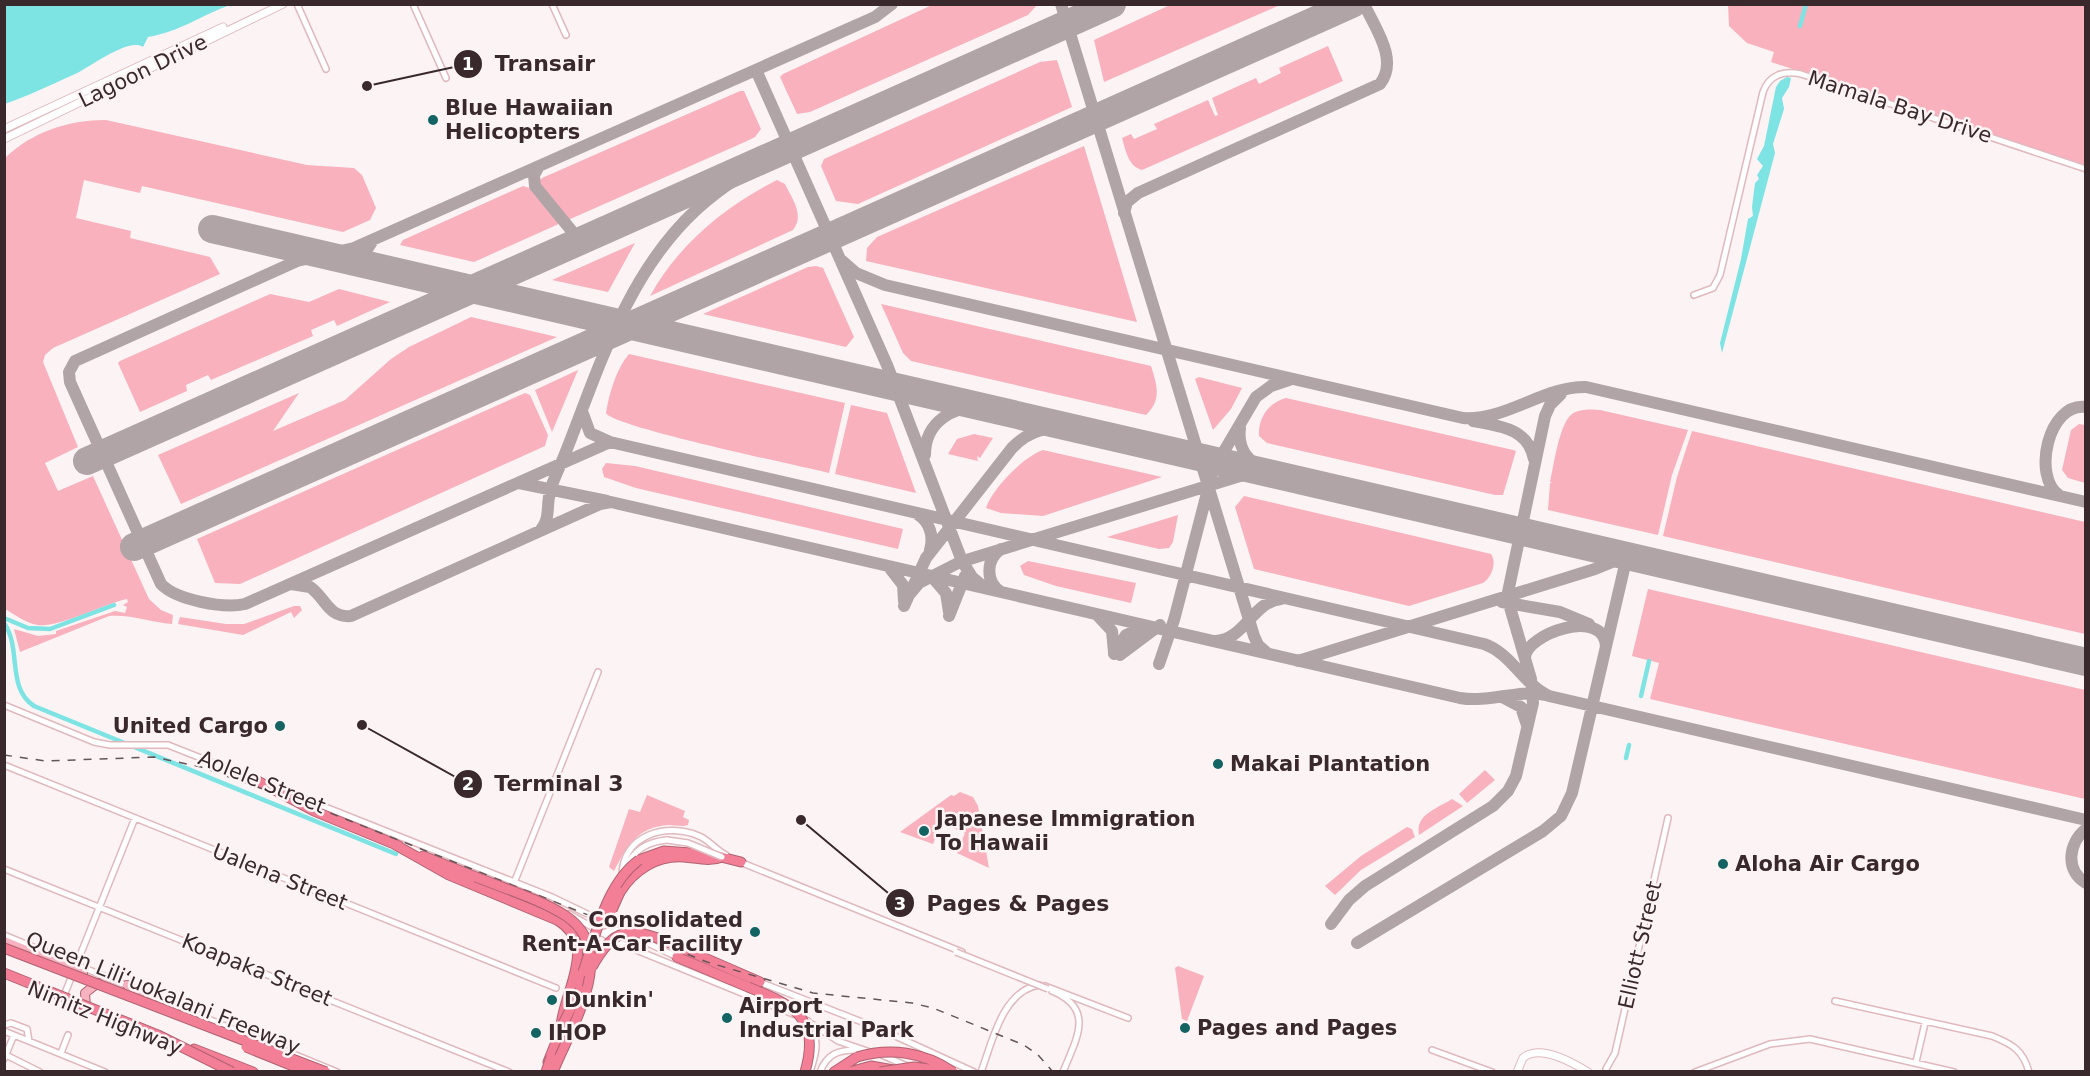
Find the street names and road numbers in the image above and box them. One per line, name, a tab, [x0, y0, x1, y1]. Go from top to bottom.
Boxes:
street label: Lagoon Drive	[75, 30, 211, 112]
street label: Mamala Bay Drive	[1805, 66, 1995, 148]
street label: Aolele Street	[195, 746, 329, 818]
street label: Ualena Street	[209, 839, 351, 915]
street label: Elliott Street	[1614, 879, 1666, 1011]
street label: Queen Liliʻuokalani Freeway	[22, 927, 304, 1059]
street label: Koapaka Street	[178, 929, 336, 1011]
street label: Nimitz Highway	[24, 976, 186, 1060]

